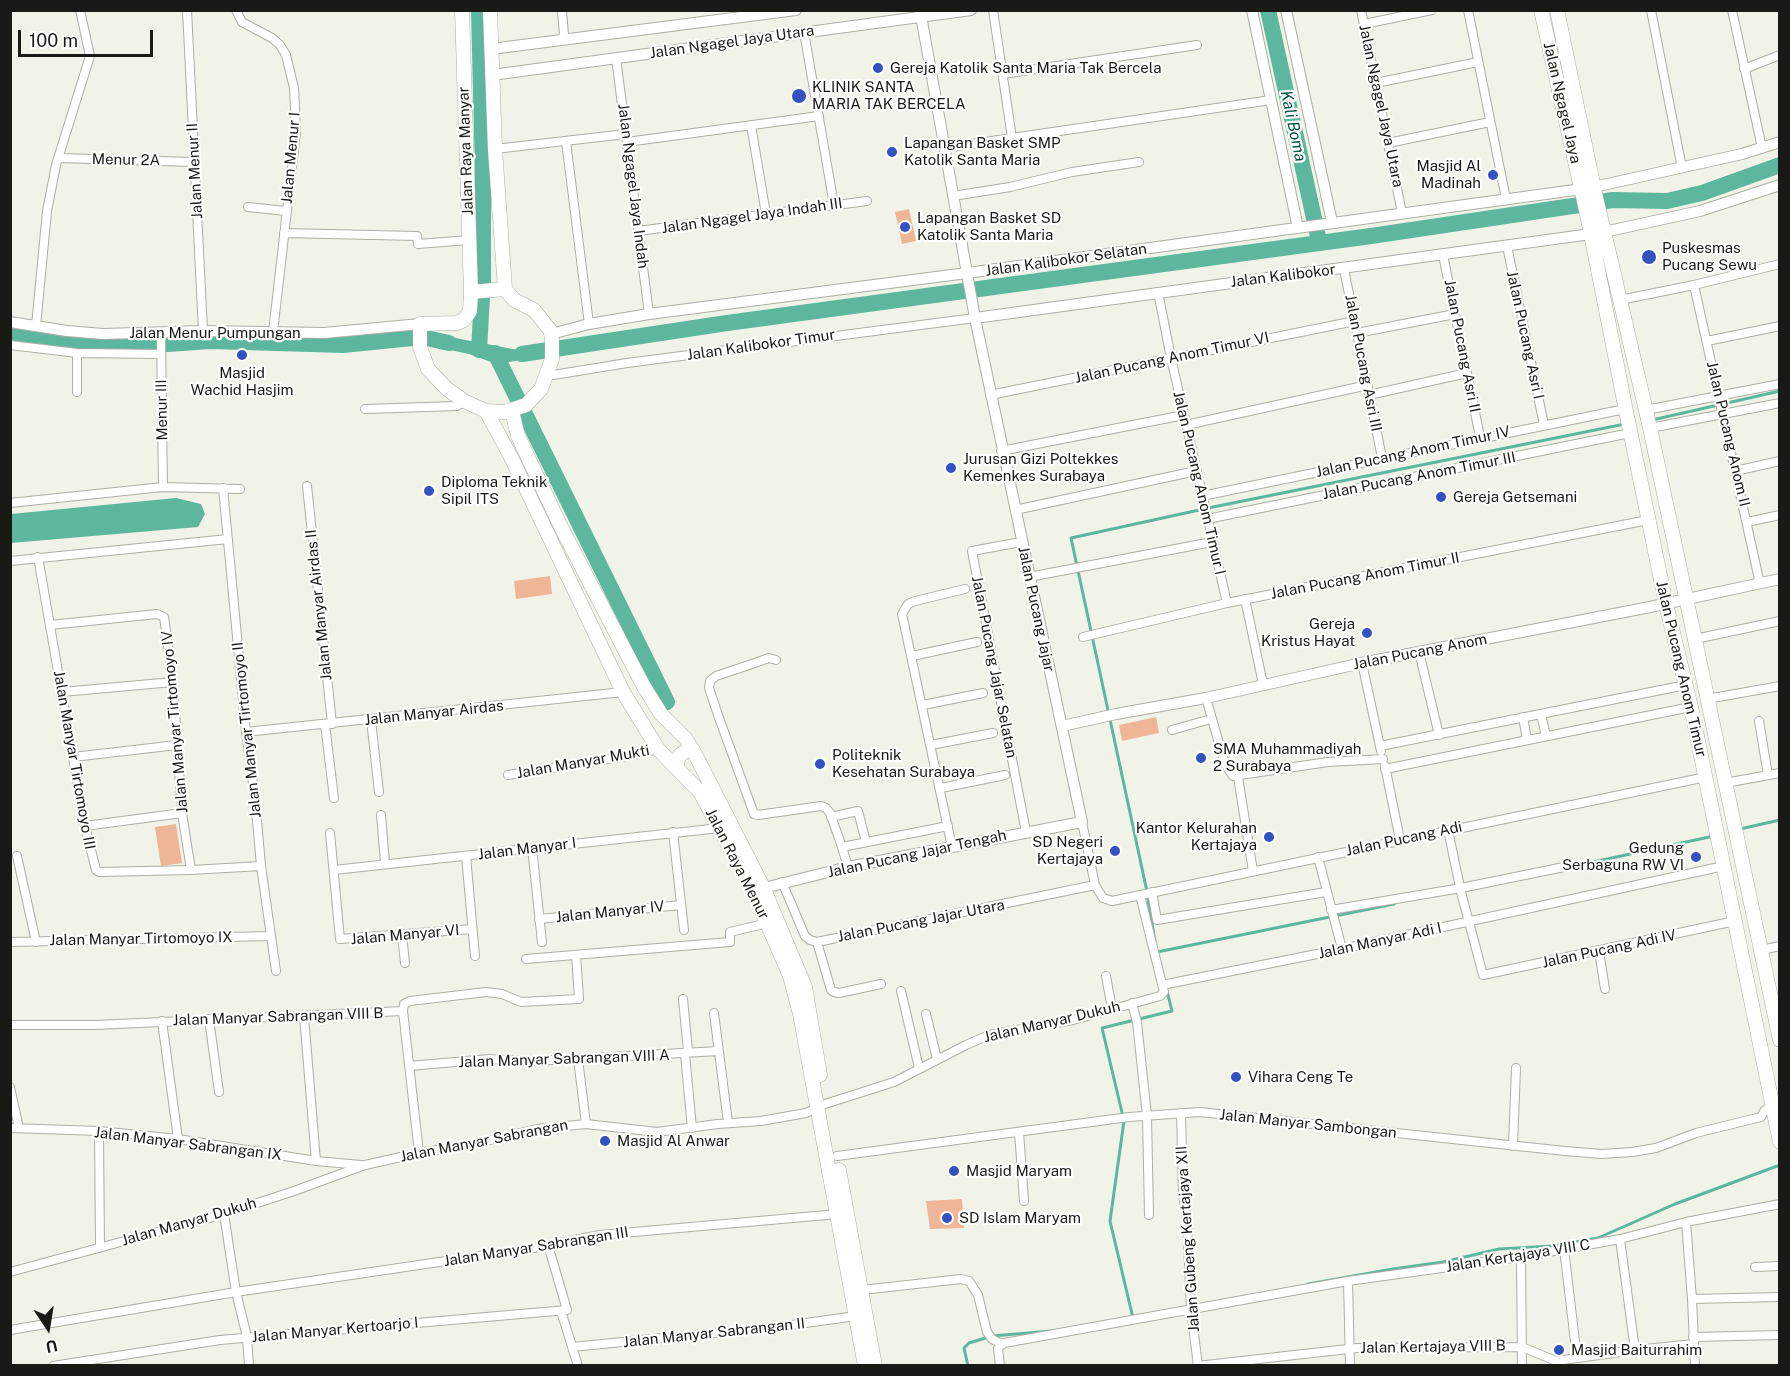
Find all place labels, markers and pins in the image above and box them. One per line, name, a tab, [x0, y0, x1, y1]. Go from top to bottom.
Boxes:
place label: Gereja Katolik Santa Maria Tak Bercela	[890, 59, 1162, 77]
marker: Gereja Katolik Santa Maria Tak Bercela	[871, 61, 885, 75]
place label: KLINIK SANTA MARIA TAK BERCELA	[812, 78, 966, 113]
marker: KLINIK SANTA MARIA TAK BERCELA	[790, 87, 808, 105]
place label: Lapangan Basket SMP Katolik Santa Maria	[904, 134, 1061, 169]
marker: Lapangan Basket SMP Katolik Santa Maria	[885, 145, 899, 159]
place label: Masjid Al Madinah	[1416, 157, 1481, 192]
marker: Masjid Al Madinah	[1486, 168, 1500, 182]
place label: Lapangan Basket SD Katolik Santa Maria	[917, 209, 1061, 244]
marker: Lapangan Basket SD Katolik Santa Maria	[898, 220, 912, 234]
place label: Puskesmas Pucang Sewu	[1662, 239, 1757, 274]
marker: Puskesmas Pucang Sewu	[1640, 248, 1658, 266]
marker: Masjid Wachid Hasjim	[235, 348, 249, 362]
place label: Masjid Wachid Hasjim	[190, 364, 294, 399]
place label: Jurusan Gizi Poltekkes Kemenkes Surabaya	[963, 450, 1118, 485]
marker: Jurusan Gizi Poltekkes Kemenkes Surabaya	[944, 461, 958, 475]
place label: Diploma Teknik Sipil ITS	[441, 473, 547, 508]
marker: Diploma Teknik Sipil ITS	[422, 484, 436, 498]
place label: Gereja Getsemani	[1453, 488, 1577, 506]
marker: Gereja Getsemani	[1434, 490, 1448, 504]
place label: Gereja Kristus Hayat	[1261, 615, 1355, 650]
marker: Gereja Kristus Hayat	[1360, 626, 1374, 640]
place label: SMA Muhammadiyah 2 Surabaya	[1213, 740, 1361, 775]
place label: Politeknik Kesehatan Surabaya	[832, 746, 975, 781]
marker: SMA Muhammadiyah 2 Surabaya	[1194, 751, 1208, 765]
marker: Politeknik Kesehatan Surabaya	[813, 757, 827, 771]
place label: Kantor Kelurahan Kertajaya	[1136, 819, 1257, 854]
marker: Kantor Kelurahan Kertajaya	[1262, 830, 1276, 844]
place label: SD Negeri Kertajaya	[1032, 833, 1103, 868]
place label: Gedung Serbaguna RW VI	[1562, 839, 1684, 874]
marker: SD Negeri Kertajaya	[1108, 844, 1122, 858]
marker: Gedung Serbaguna RW VI	[1689, 850, 1703, 864]
place label: Vihara Ceng Te	[1248, 1068, 1353, 1086]
marker: Vihara Ceng Te	[1229, 1070, 1243, 1084]
place label: Masjid Al Anwar	[617, 1132, 730, 1150]
marker: Masjid Al Anwar	[598, 1134, 612, 1148]
place label: Masjid Maryam	[966, 1162, 1072, 1180]
marker: Masjid Maryam	[947, 1164, 961, 1178]
place label: SD Islam Maryam	[959, 1209, 1081, 1227]
marker: SD Islam Maryam	[940, 1211, 954, 1225]
place label: Masjid Baiturrahim	[1571, 1341, 1702, 1359]
marker: Masjid Baiturrahim	[1552, 1343, 1566, 1357]

